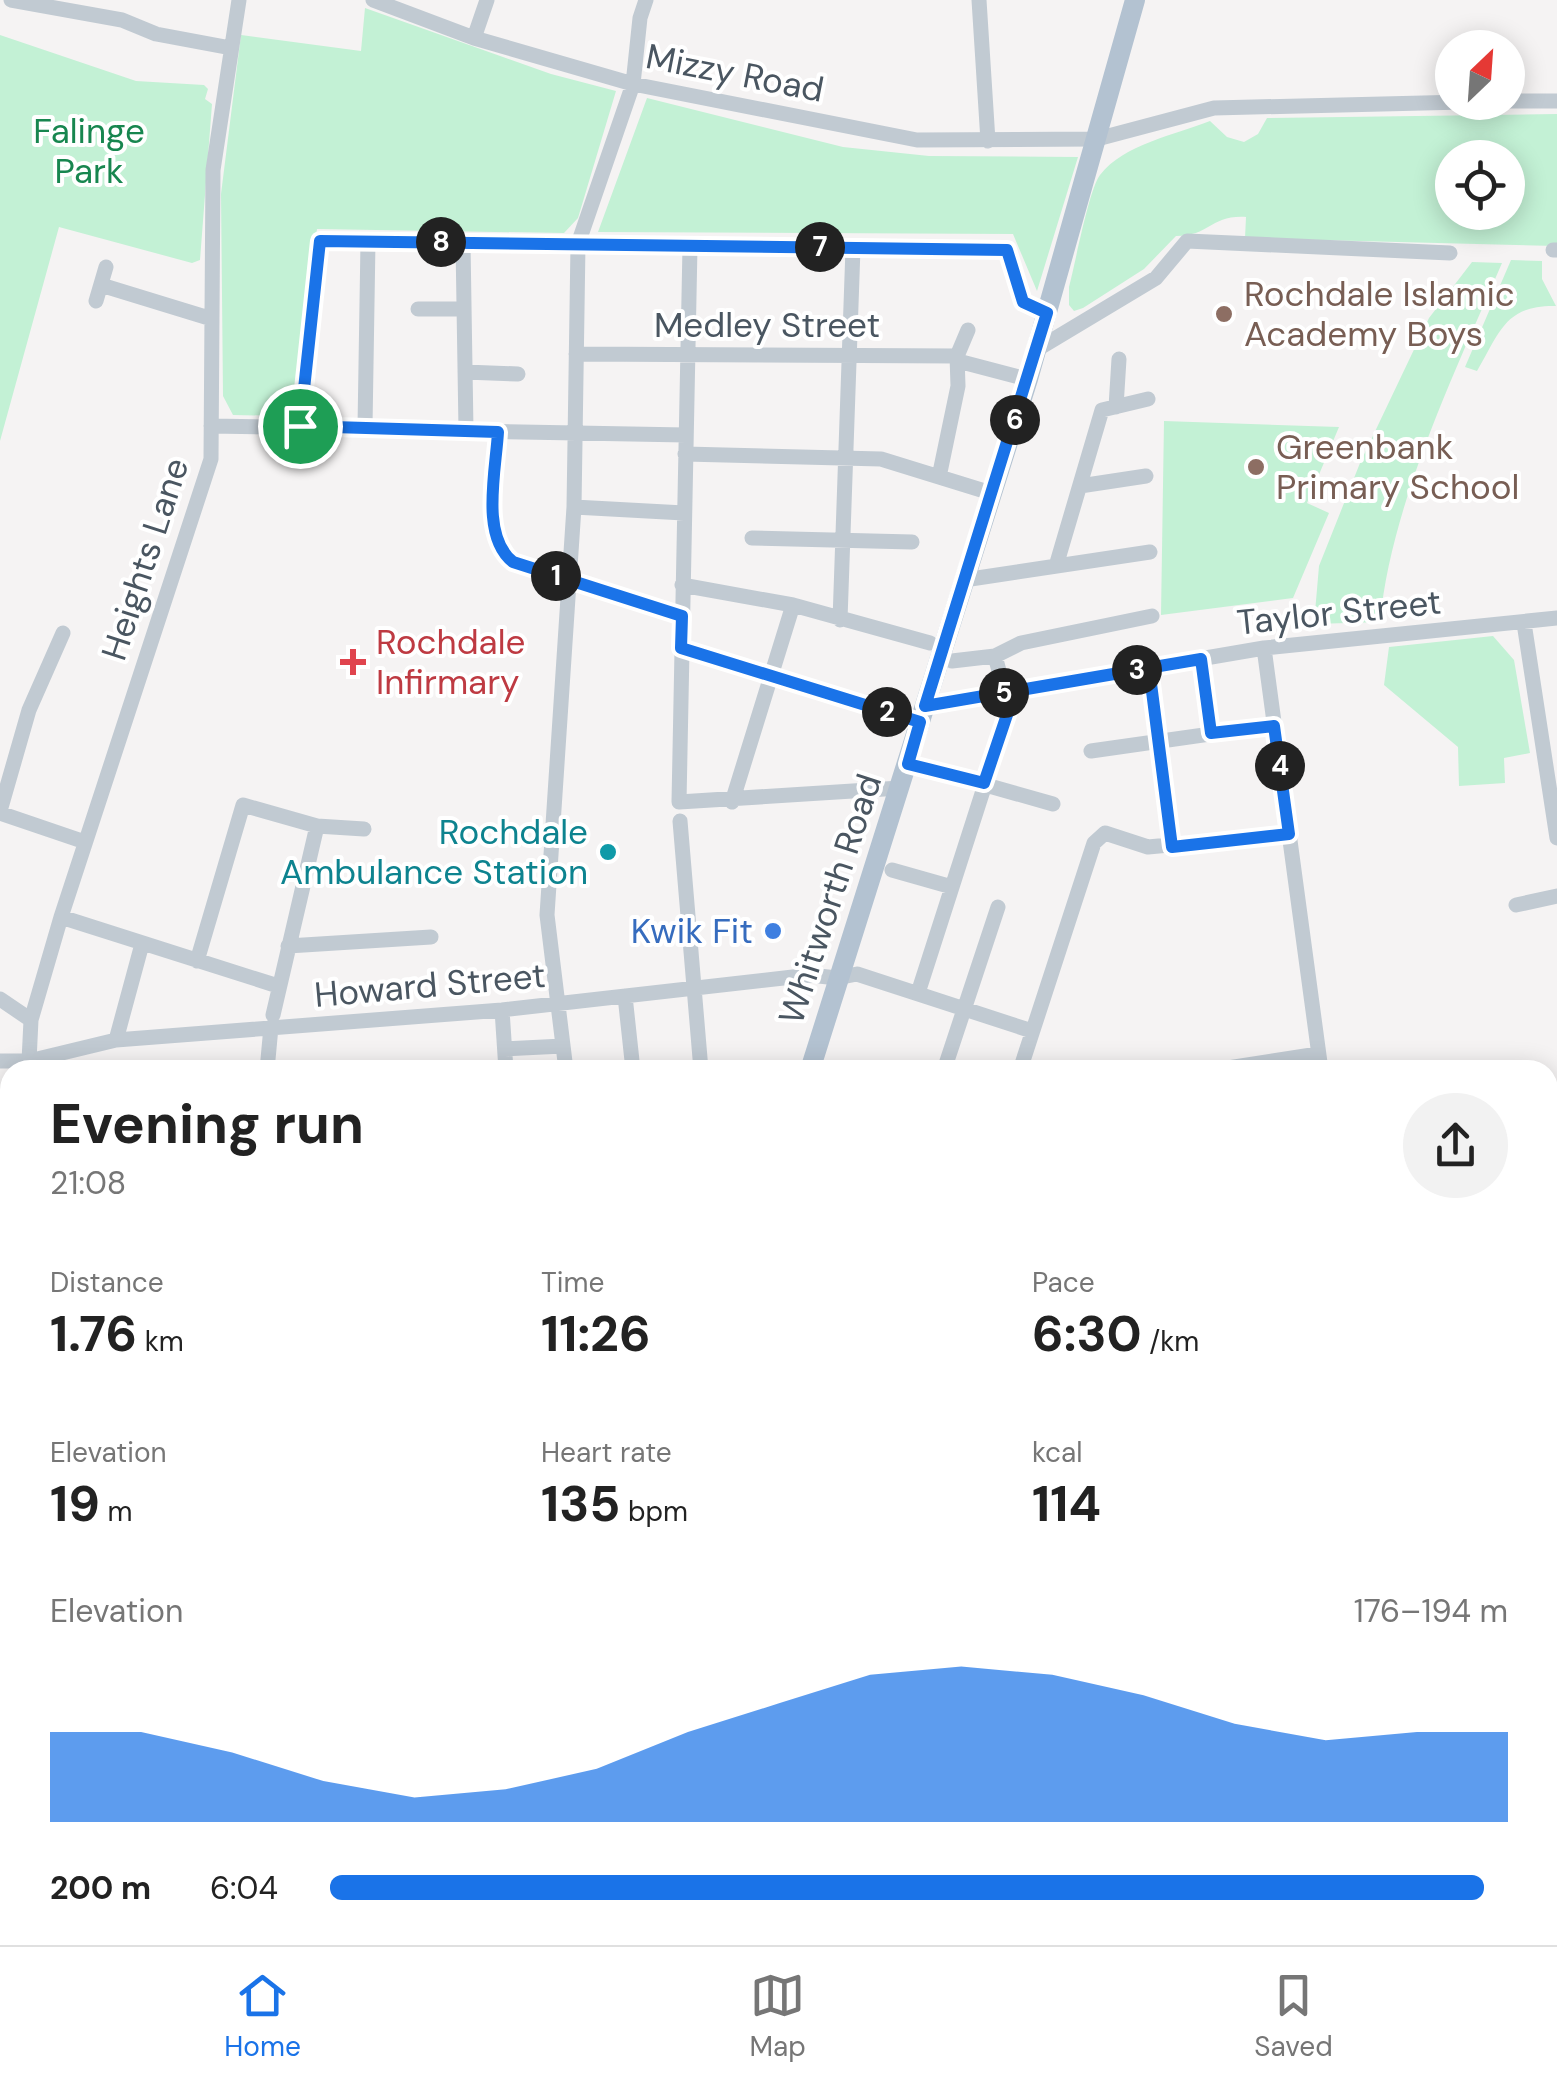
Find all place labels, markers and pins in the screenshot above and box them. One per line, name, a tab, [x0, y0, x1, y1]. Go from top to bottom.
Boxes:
pin: 8	[416, 217, 466, 267]
pin: 7	[795, 222, 845, 272]
place label: Rochdale Islamic Academy Boys	[1244, 271, 1515, 357]
marker: Rochdale Islamic Academy Boys	[1213, 303, 1235, 325]
pin	[258, 384, 343, 469]
pin: 6	[990, 395, 1040, 445]
place label: Greenbank Primary School	[1276, 424, 1519, 510]
marker: Greenbank Primary School	[1245, 456, 1267, 478]
pin: 1	[531, 551, 581, 601]
place label: Rochdale Infirmary	[376, 619, 525, 705]
pin: 3	[1112, 645, 1162, 695]
marker: Rochdale Infirmary	[340, 649, 366, 675]
pin: 5	[979, 668, 1029, 718]
pin: 2	[862, 687, 912, 737]
pin: 4	[1255, 741, 1305, 791]
place label: Rochdale Ambulance Station	[280, 809, 588, 895]
marker: Rochdale Ambulance Station	[597, 841, 619, 863]
place label: Kwik Fit	[631, 908, 753, 954]
marker: Kwik Fit	[762, 920, 784, 942]

